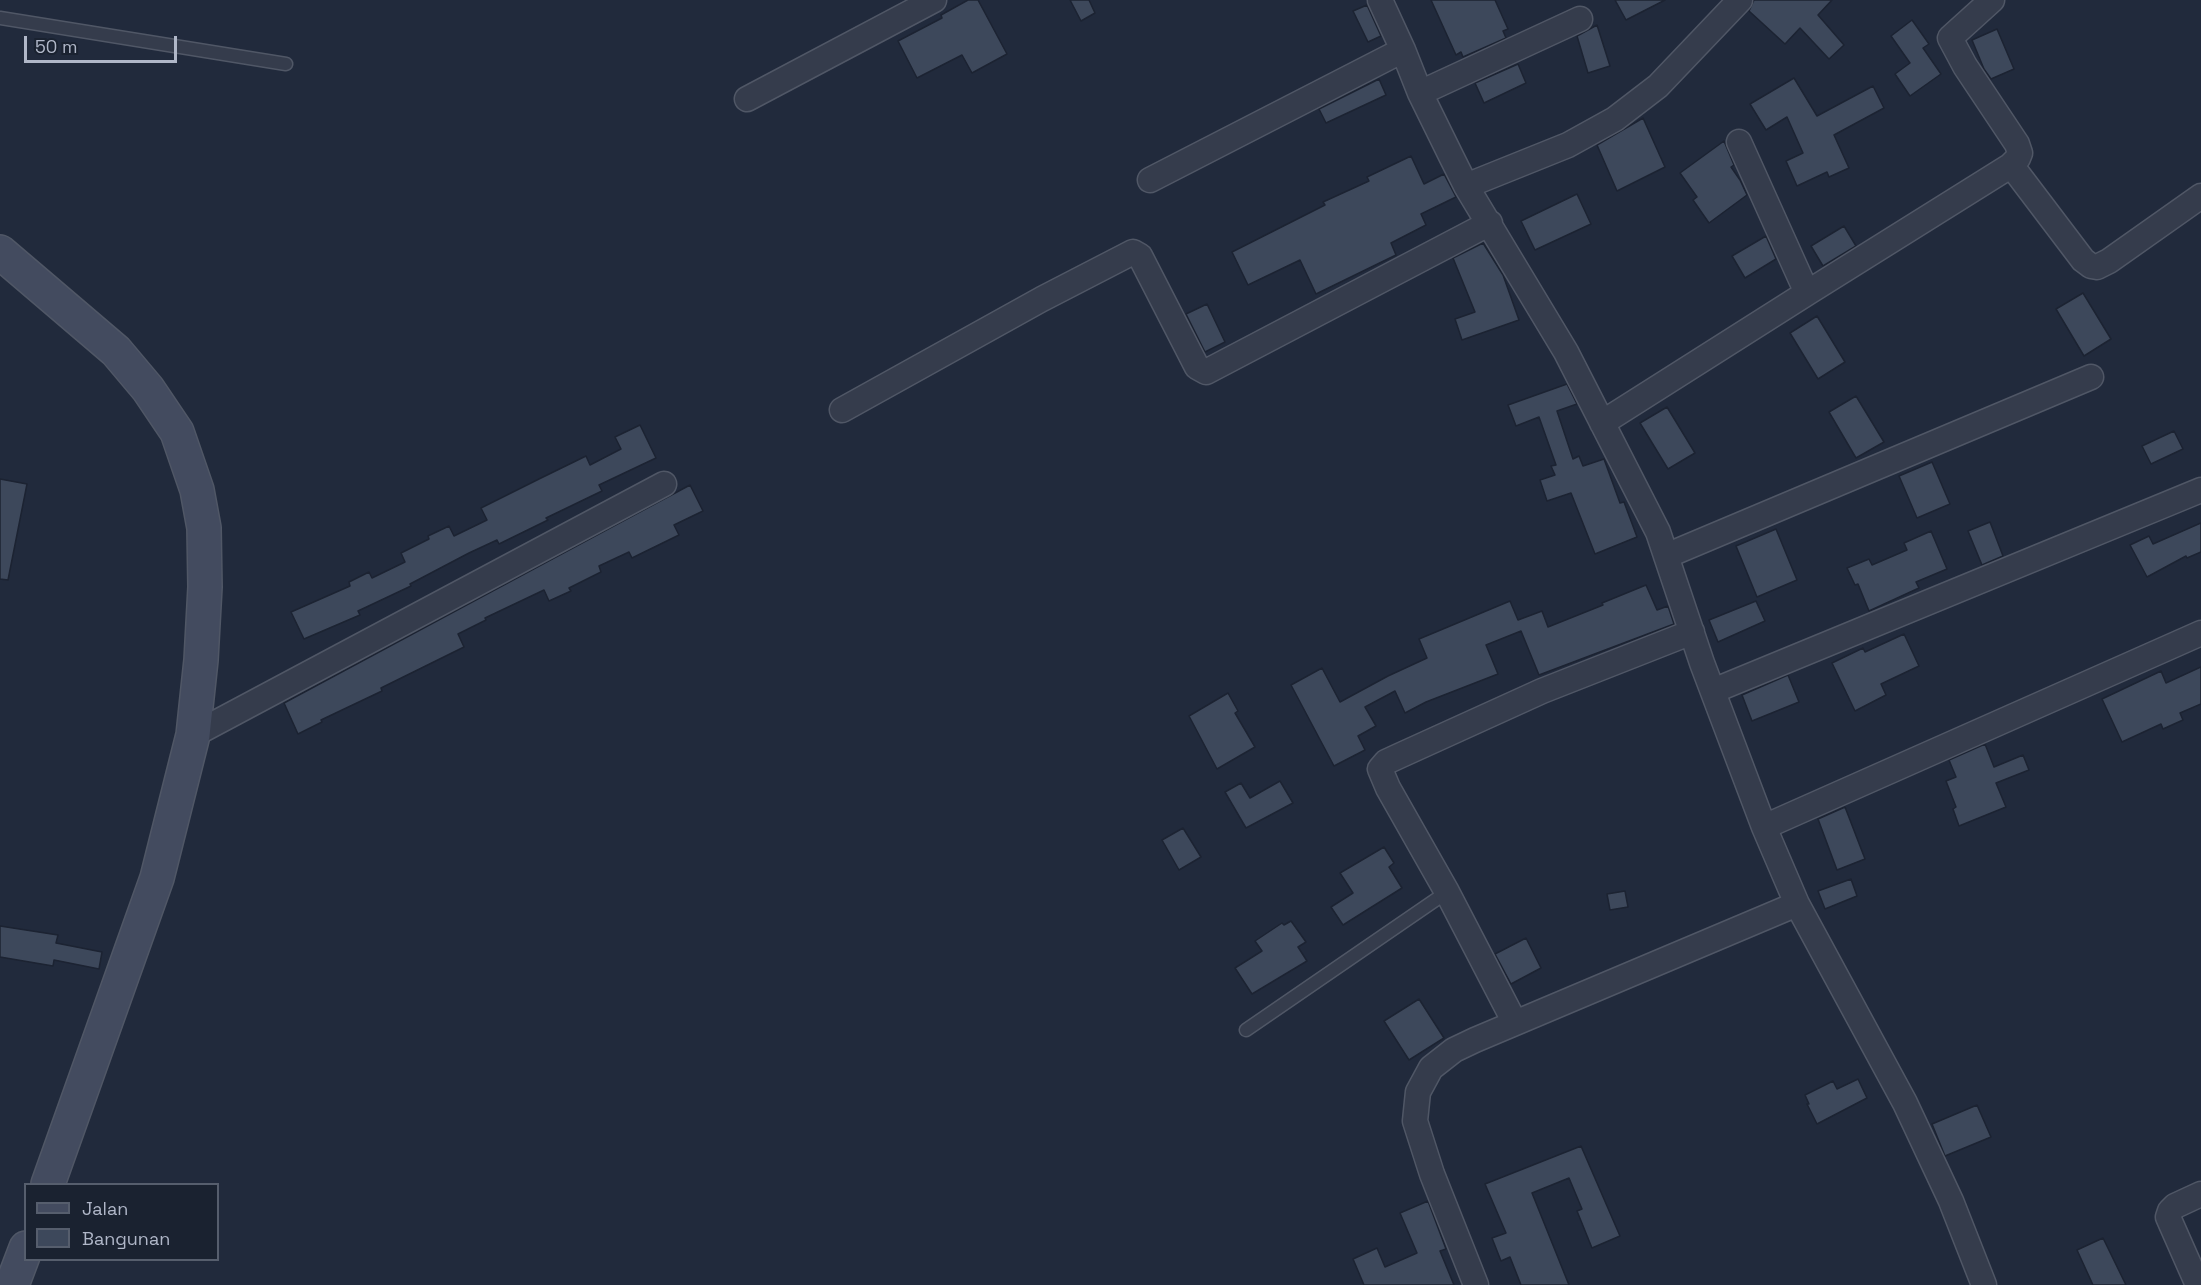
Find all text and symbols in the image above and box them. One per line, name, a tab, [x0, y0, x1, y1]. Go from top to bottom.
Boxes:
scale bar	[27, 24, 180, 62]
text: 50 m	[35, 35, 77, 58]
legend	[24, 1183, 219, 1261]
text: Jalan	[82, 1197, 128, 1220]
text: Bangunan	[82, 1227, 170, 1250]

